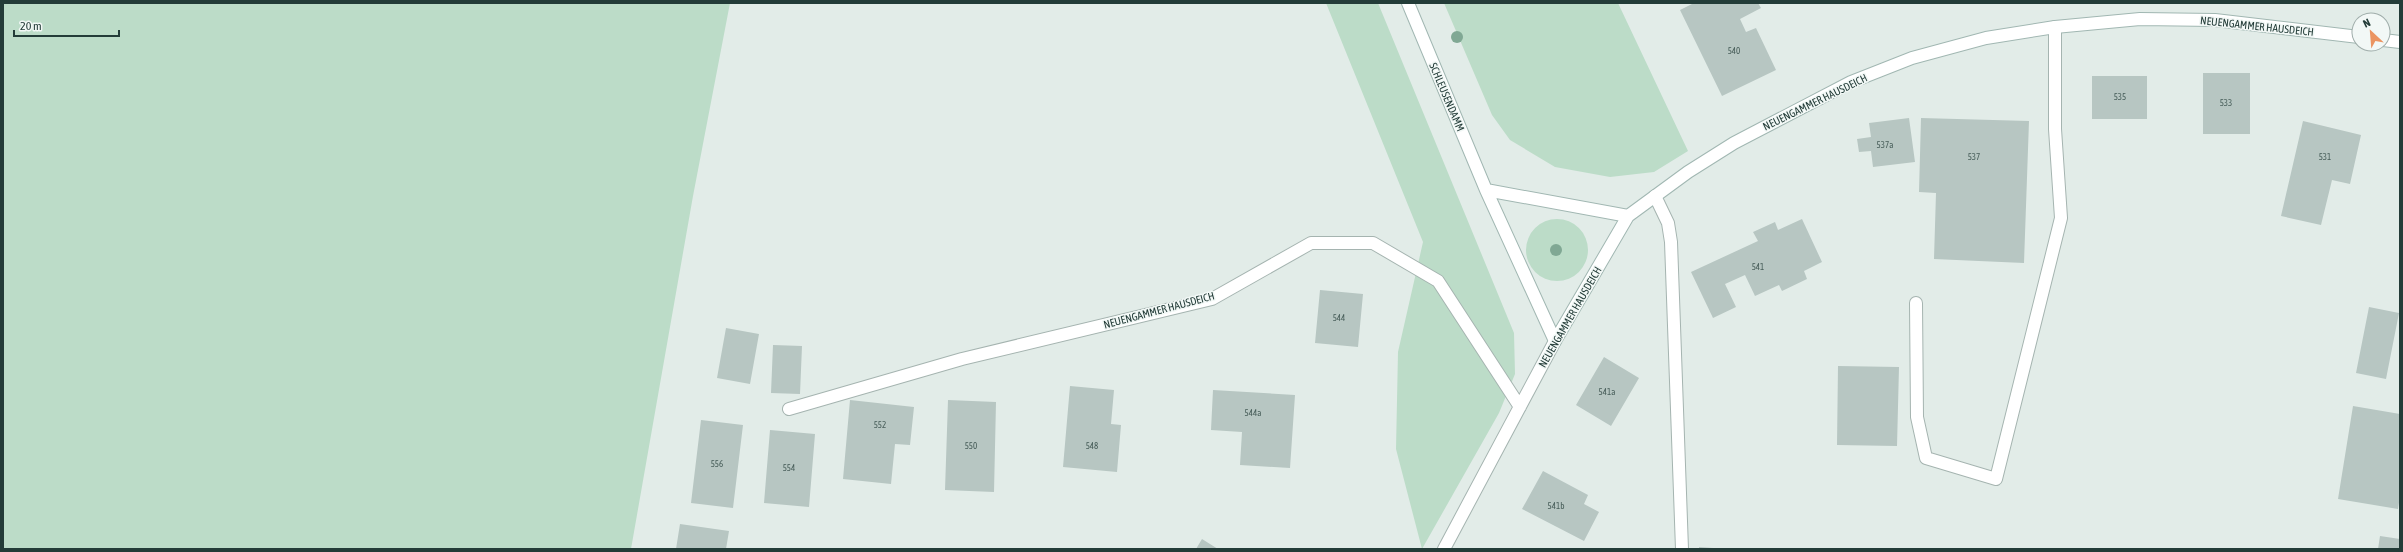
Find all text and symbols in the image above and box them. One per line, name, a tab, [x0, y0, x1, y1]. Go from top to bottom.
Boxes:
scale bar	[14, 12, 119, 38]
north arrow	[2351, 12, 2391, 52]
street label: NEUENGAMMER HAUSDEICH	[2199, 14, 2315, 38]
text: N	[2361, 16, 2372, 30]
text: 20 m	[20, 19, 42, 33]
house number: 540	[1728, 46, 1740, 56]
street label: SCHLEUSENDAMM	[1427, 61, 1467, 133]
street label: NEUENGAMMER HAUSDEICH	[1761, 72, 1869, 132]
house number: 535	[2114, 92, 2126, 102]
house number: 533	[2220, 98, 2232, 108]
house number: 537a	[1877, 140, 1893, 150]
house number: 537	[1968, 152, 1980, 162]
house number: 531	[2319, 152, 2331, 162]
house number: 541	[1752, 262, 1764, 272]
street label: NEUENGAMMER HAUSDEICH	[1536, 264, 1604, 370]
street label: NEUENGAMMER HAUSDEICH	[1102, 289, 1216, 331]
house number: 544	[1333, 313, 1345, 323]
house number: 541a	[1599, 387, 1615, 397]
house number: 544a	[1245, 408, 1261, 418]
house number: 552	[874, 420, 886, 430]
house number: 550	[965, 441, 977, 451]
house number: 548	[1086, 441, 1098, 451]
house number: 556	[711, 459, 723, 469]
house number: 554	[783, 463, 795, 473]
house number: 541b	[1548, 501, 1564, 511]

